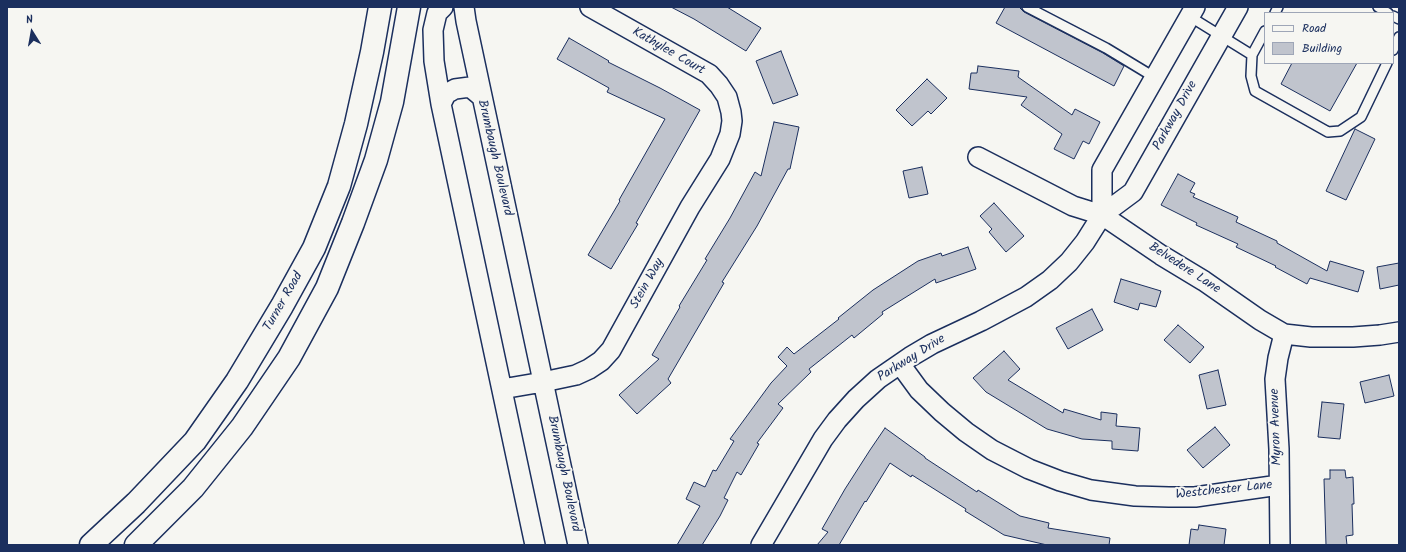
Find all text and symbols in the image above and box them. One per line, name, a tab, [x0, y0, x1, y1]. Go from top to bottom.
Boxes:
text: N	[25, 11, 35, 30]
north arrow	[12, 12, 52, 52]
legend	[1264, 12, 1394, 64]
text: Road	[1302, 19, 1326, 38]
street label: Kathylee Court	[629, 25, 707, 79]
text: Building	[1302, 39, 1342, 58]
street label: Parkway Drive	[1151, 79, 1201, 153]
street label: Brumbaugh Boulevard	[473, 98, 515, 218]
street label: Belvedere Lane	[1145, 240, 1223, 298]
street label: Stein Way	[628, 256, 668, 312]
street label: Turner Road	[261, 270, 307, 334]
street label: Parkway Drive	[875, 332, 949, 386]
street label: Myron Avenue	[1268, 388, 1286, 466]
street label: Brumbaugh Boulevard	[543, 414, 583, 534]
street label: Westchester Lane	[1175, 478, 1273, 504]

